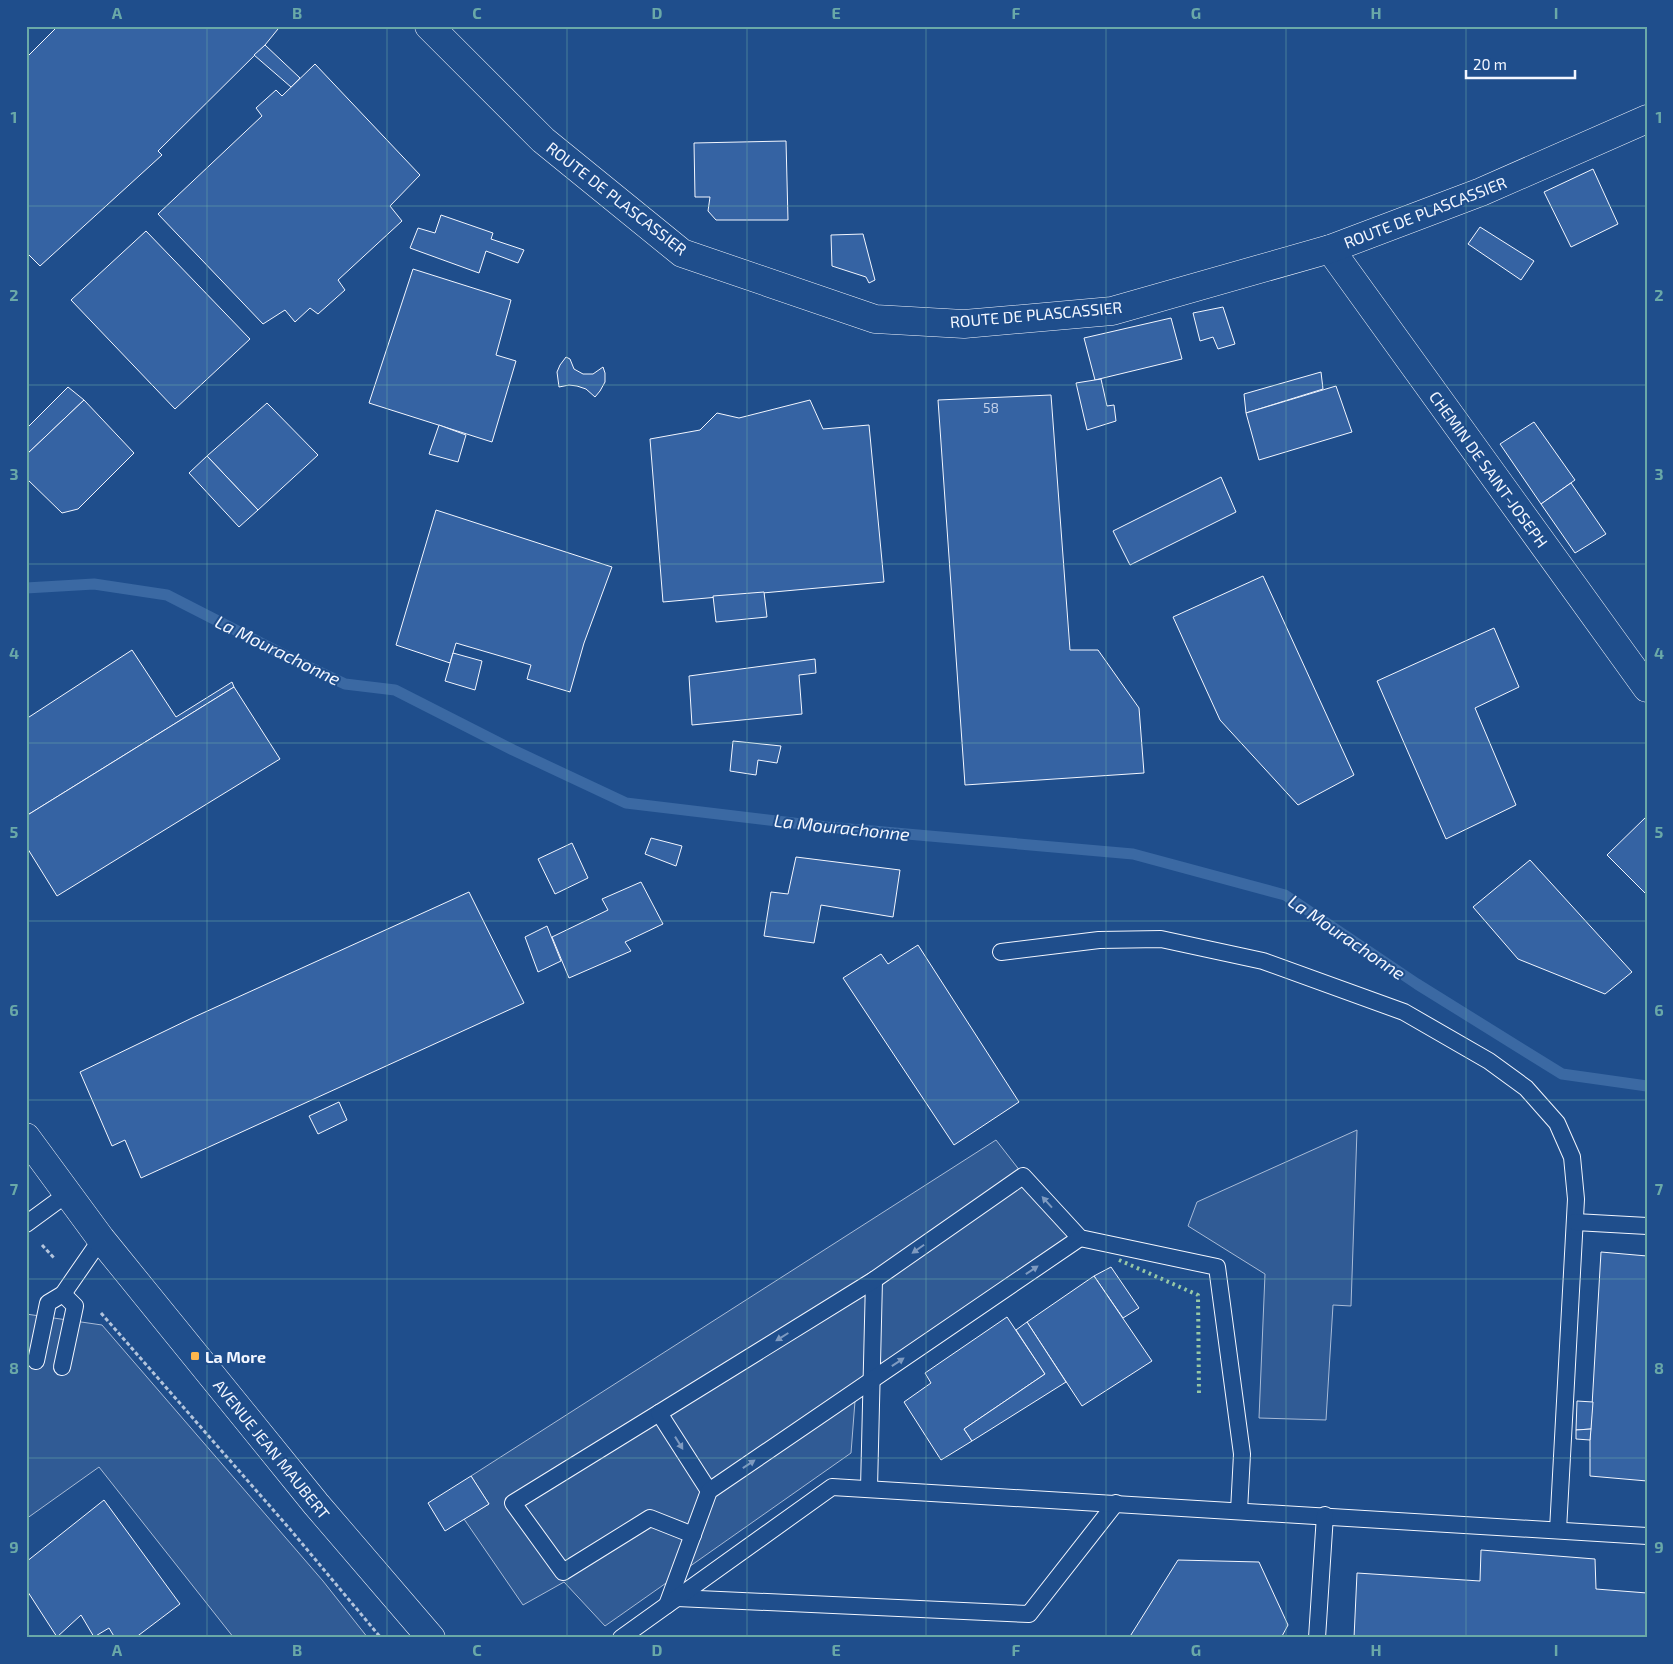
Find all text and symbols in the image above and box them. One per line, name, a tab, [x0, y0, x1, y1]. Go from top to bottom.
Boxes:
text: A	[112, 3, 123, 22]
text: B	[292, 3, 302, 22]
text: C	[472, 3, 482, 22]
text: D	[652, 3, 663, 22]
text: E	[831, 3, 841, 22]
text: F	[1012, 3, 1021, 22]
text: G	[1191, 3, 1201, 22]
text: H	[1370, 3, 1382, 22]
text: I	[1554, 3, 1558, 22]
scale bar	[1466, 48, 1574, 80]
text: 20 m	[1473, 55, 1507, 73]
text: 1	[11, 107, 17, 126]
text: 1	[1656, 107, 1662, 126]
street label: ROUTE DE PLASCASSIER	[543, 137, 691, 259]
street label: ROUTE DE PLASCASSIER	[1341, 172, 1509, 252]
text: 2	[9, 285, 19, 304]
text: 2	[1654, 285, 1664, 304]
street label: ROUTE DE PLASCASSIER	[949, 297, 1123, 331]
street label: CHEMIN DE SAINT-JOSEPH	[1426, 387, 1552, 551]
house number: 58	[983, 399, 999, 416]
text: 3	[9, 464, 19, 483]
text: 3	[1654, 464, 1664, 483]
water label: La Mourachonne	[212, 610, 345, 690]
text: 4	[9, 643, 19, 662]
text: 4	[1654, 643, 1664, 662]
water label: La Mourachonne	[773, 809, 911, 845]
text: 5	[10, 822, 19, 841]
text: 5	[1655, 822, 1664, 841]
water label: La Mourachonne	[1284, 890, 1410, 985]
text: 6	[9, 1000, 19, 1019]
text: 6	[1654, 1000, 1664, 1019]
text: 7	[10, 1179, 19, 1198]
text: 7	[1655, 1179, 1664, 1198]
one-way arrow	[1041, 1196, 1053, 1208]
one-way arrow	[912, 1244, 925, 1254]
one-way arrow	[1025, 1265, 1039, 1275]
one-way arrow	[775, 1332, 788, 1342]
place label: La More	[205, 1347, 266, 1366]
marker: La More	[189, 1350, 201, 1362]
one-way arrow	[891, 1357, 905, 1367]
text: 8	[9, 1358, 19, 1377]
text: 8	[1654, 1358, 1664, 1377]
street label: AVENUE JEAN MAUBERT	[210, 1375, 334, 1523]
one-way arrow	[674, 1437, 683, 1450]
one-way arrow	[743, 1459, 756, 1469]
text: 9	[9, 1537, 19, 1556]
text: 9	[1654, 1537, 1664, 1556]
text: A	[112, 1640, 123, 1659]
text: B	[292, 1640, 302, 1659]
text: C	[472, 1640, 482, 1659]
text: D	[652, 1640, 663, 1659]
text: E	[831, 1640, 841, 1659]
text: F	[1012, 1640, 1021, 1659]
text: G	[1191, 1640, 1201, 1659]
text: H	[1370, 1640, 1382, 1659]
text: I	[1554, 1640, 1558, 1659]

